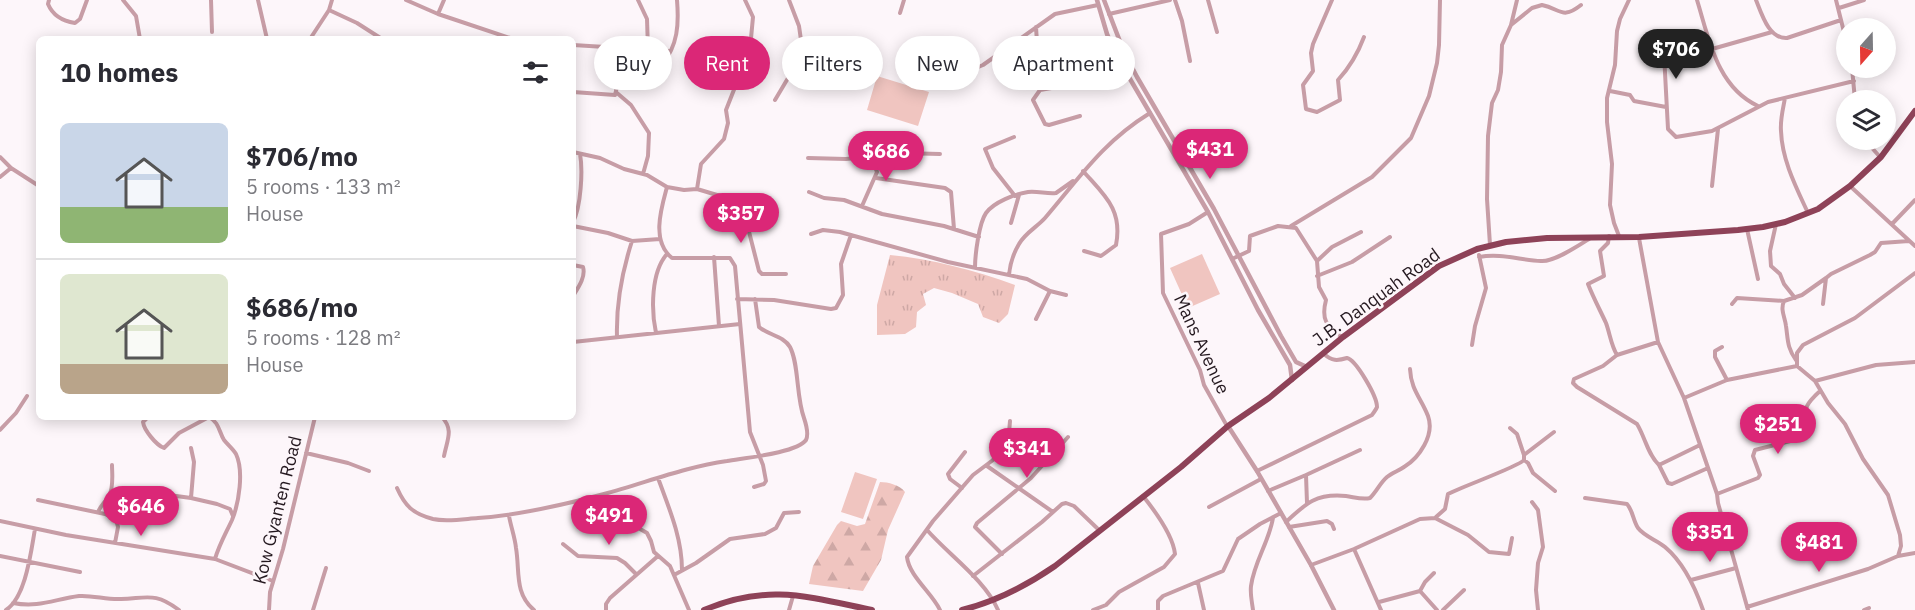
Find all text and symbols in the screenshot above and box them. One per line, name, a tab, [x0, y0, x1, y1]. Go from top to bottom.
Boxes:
north arrow	[1836, 18, 1896, 78]
map controls	[1836, 18, 1896, 150]
pin: $706	[1640, 29, 1712, 80]
text: $706	[1652, 35, 1700, 62]
chip: Buy	[594, 36, 672, 90]
chip: Rent	[684, 36, 770, 90]
chip: Filters	[782, 36, 883, 90]
chip: New	[895, 36, 980, 90]
chip: Apartment	[992, 36, 1135, 90]
text: 10 homes	[60, 55, 178, 89]
icon: filters	[519, 56, 552, 89]
button: layers	[1836, 90, 1896, 150]
pin: $431	[1174, 129, 1246, 180]
pin: $686	[850, 131, 922, 182]
text: $431	[1186, 135, 1234, 162]
text: $686	[862, 137, 910, 164]
text: $706/mo	[246, 139, 358, 173]
icon: home	[108, 147, 180, 219]
text: 5 rooms · 133 m²	[246, 173, 401, 200]
pin: $357	[705, 193, 777, 244]
text: $357	[717, 199, 765, 226]
text: House	[246, 200, 303, 227]
street label: J.B. Danquah Road	[1308, 243, 1444, 351]
text: $686/mo	[246, 290, 358, 324]
street label: Mans Avenue	[1169, 290, 1235, 398]
icon: home	[108, 298, 180, 370]
text: 5 rooms · 128 m²	[246, 324, 401, 351]
text: House	[246, 351, 303, 378]
pin: $251	[1742, 404, 1814, 455]
text: $251	[1754, 410, 1802, 437]
pin: $341	[991, 428, 1063, 479]
street label: Kow Gyanten Road	[247, 433, 307, 587]
text: $341	[1003, 434, 1051, 461]
pin: $646	[105, 486, 177, 537]
text: $646	[117, 492, 165, 519]
pin: $491	[573, 495, 645, 546]
text: $491	[585, 501, 633, 528]
pin: $351	[1674, 512, 1746, 563]
text: $351	[1686, 518, 1734, 545]
pin: $481	[1783, 522, 1855, 573]
text: $481	[1795, 528, 1843, 555]

